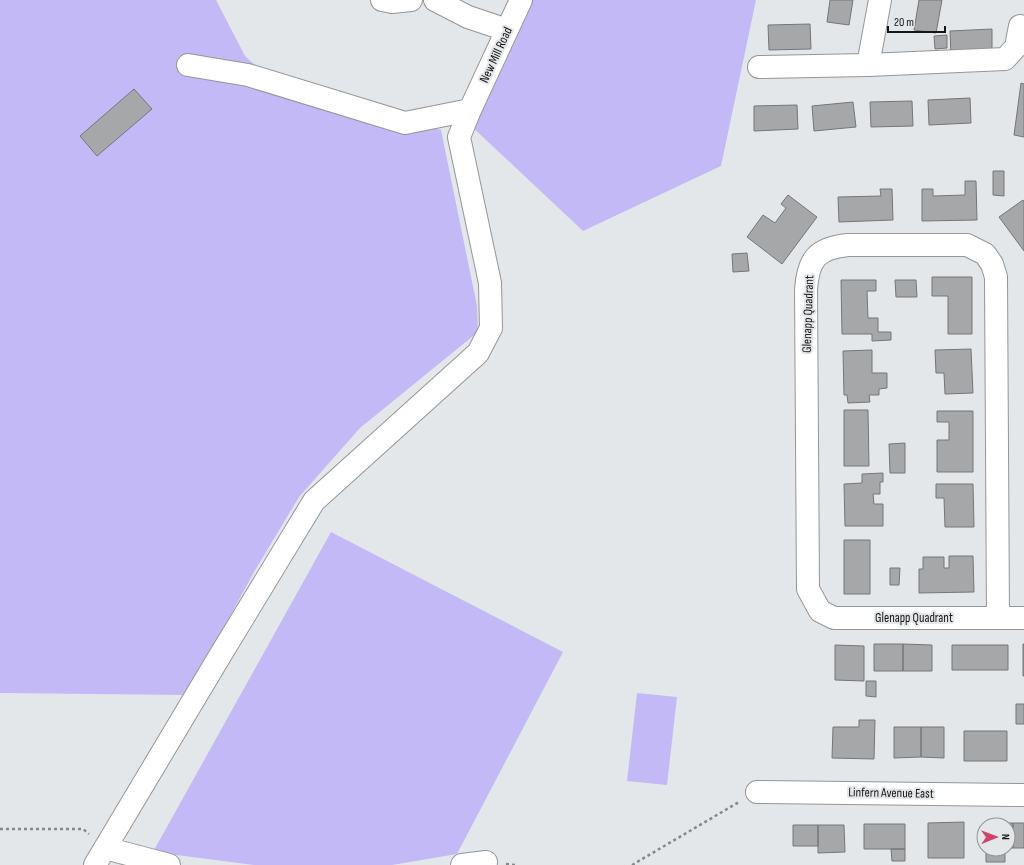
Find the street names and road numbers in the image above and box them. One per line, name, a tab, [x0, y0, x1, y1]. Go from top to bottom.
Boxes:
street label: New Mill Road	[476, 24, 516, 86]
street label: Glenapp Quadrant	[799, 275, 817, 353]
street label: Glenapp Quadrant	[875, 610, 953, 626]
street label: Linfern Avenue East	[848, 784, 934, 802]

